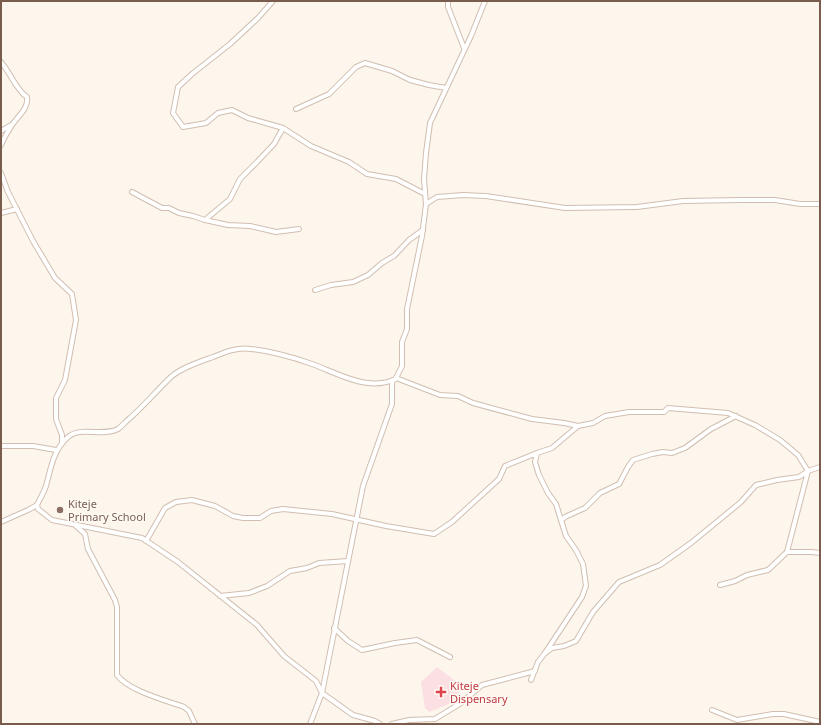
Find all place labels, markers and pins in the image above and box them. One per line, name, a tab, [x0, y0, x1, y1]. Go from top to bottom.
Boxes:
place label: Kiteje Primary School	[68, 496, 146, 524]
marker: Kiteje Primary School	[55, 505, 65, 515]
place label: Kiteje Dispensary	[450, 678, 508, 706]
marker: Kiteje Dispensary	[435, 686, 447, 698]

